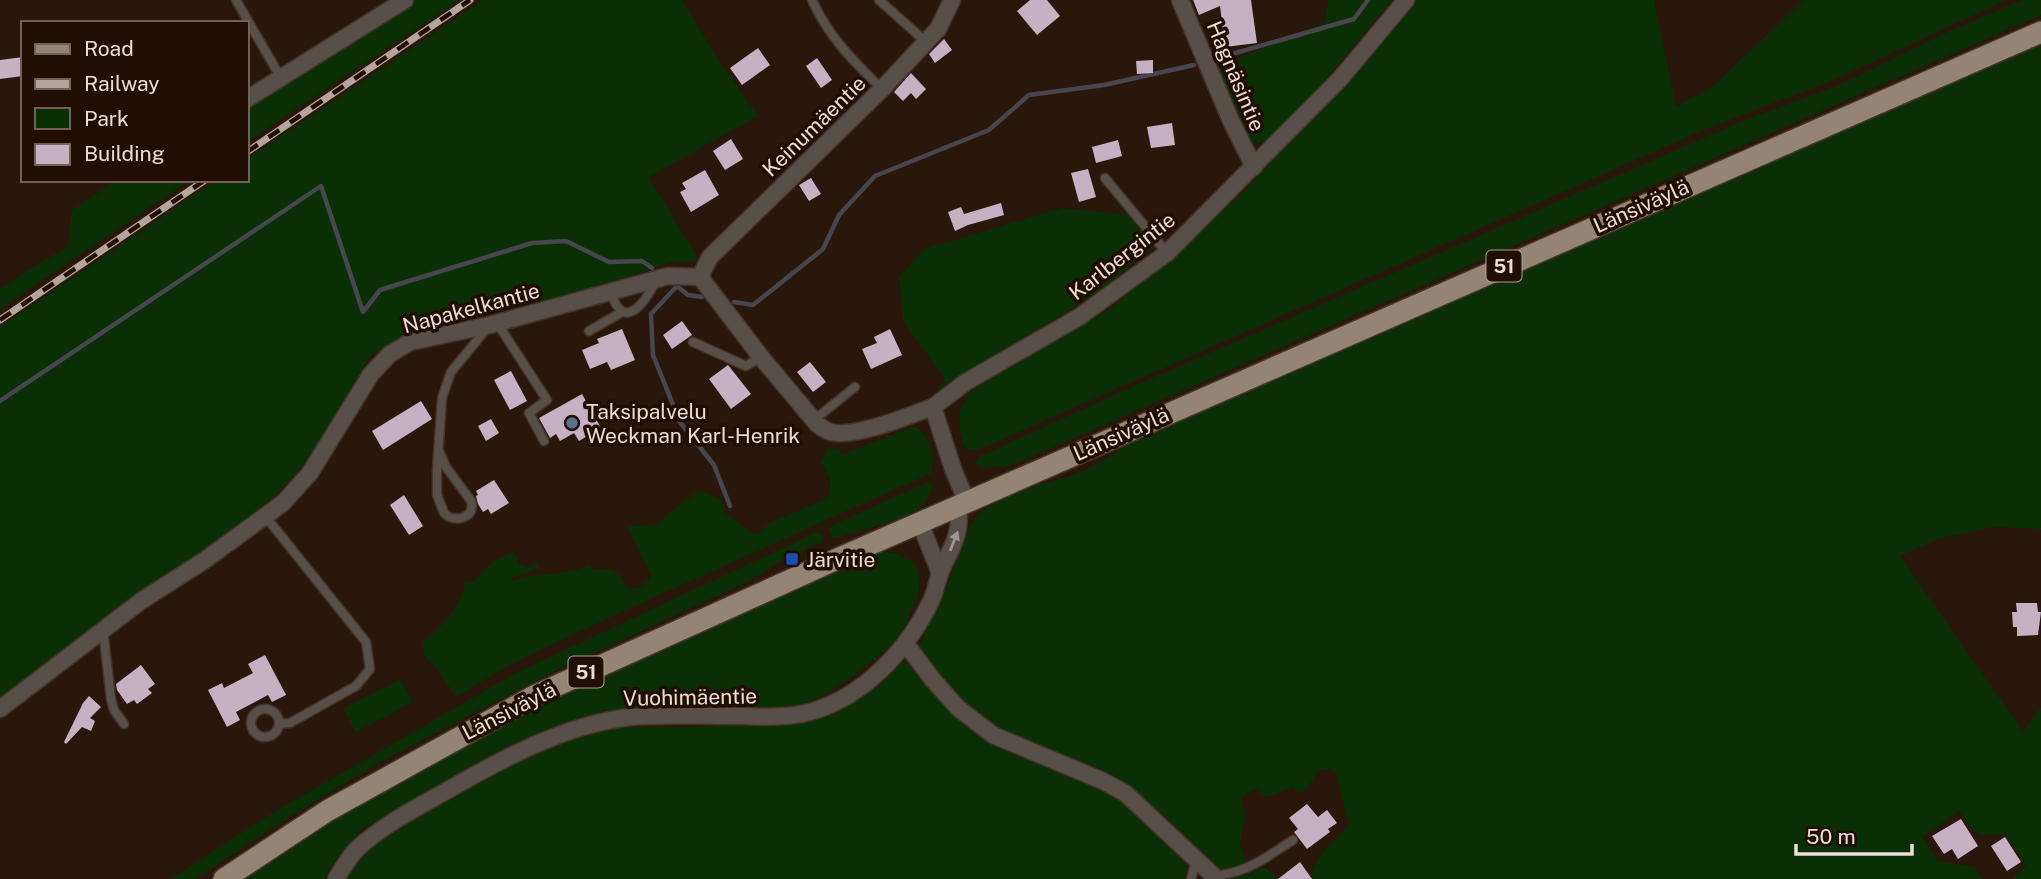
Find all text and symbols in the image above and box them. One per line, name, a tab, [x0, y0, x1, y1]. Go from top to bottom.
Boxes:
street label: Hagnäsintie	[1202, 17, 1270, 135]
legend	[21, 21, 248, 182]
text: Road	[84, 36, 134, 61]
street label: Keinumäentie	[757, 70, 871, 182]
text: Railway	[84, 71, 160, 96]
text: Park	[84, 106, 129, 131]
text: Building	[84, 141, 165, 166]
street label: Länsiväylä	[1589, 174, 1693, 238]
street label: Karlbergintie	[1064, 207, 1180, 305]
road number: 51	[1486, 250, 1522, 282]
street label: Napakelkantie	[400, 278, 542, 338]
place label: Taksipalvelu Weckman Karl-Henrik	[586, 399, 800, 448]
street label: Länsiväylä	[1069, 402, 1173, 466]
marker: Taksipalvelu Weckman Karl-Henrik	[564, 415, 580, 431]
one-way arrow	[949, 530, 960, 551]
place label: Järvitie	[806, 547, 875, 572]
marker: Järvitie	[784, 551, 800, 567]
road number: 51	[568, 656, 604, 688]
street label: Länsiväylä	[458, 677, 560, 745]
street label: Vuohimäentie	[623, 683, 757, 711]
scale bar	[1796, 812, 1912, 856]
text: 50 m	[1806, 824, 1856, 849]

